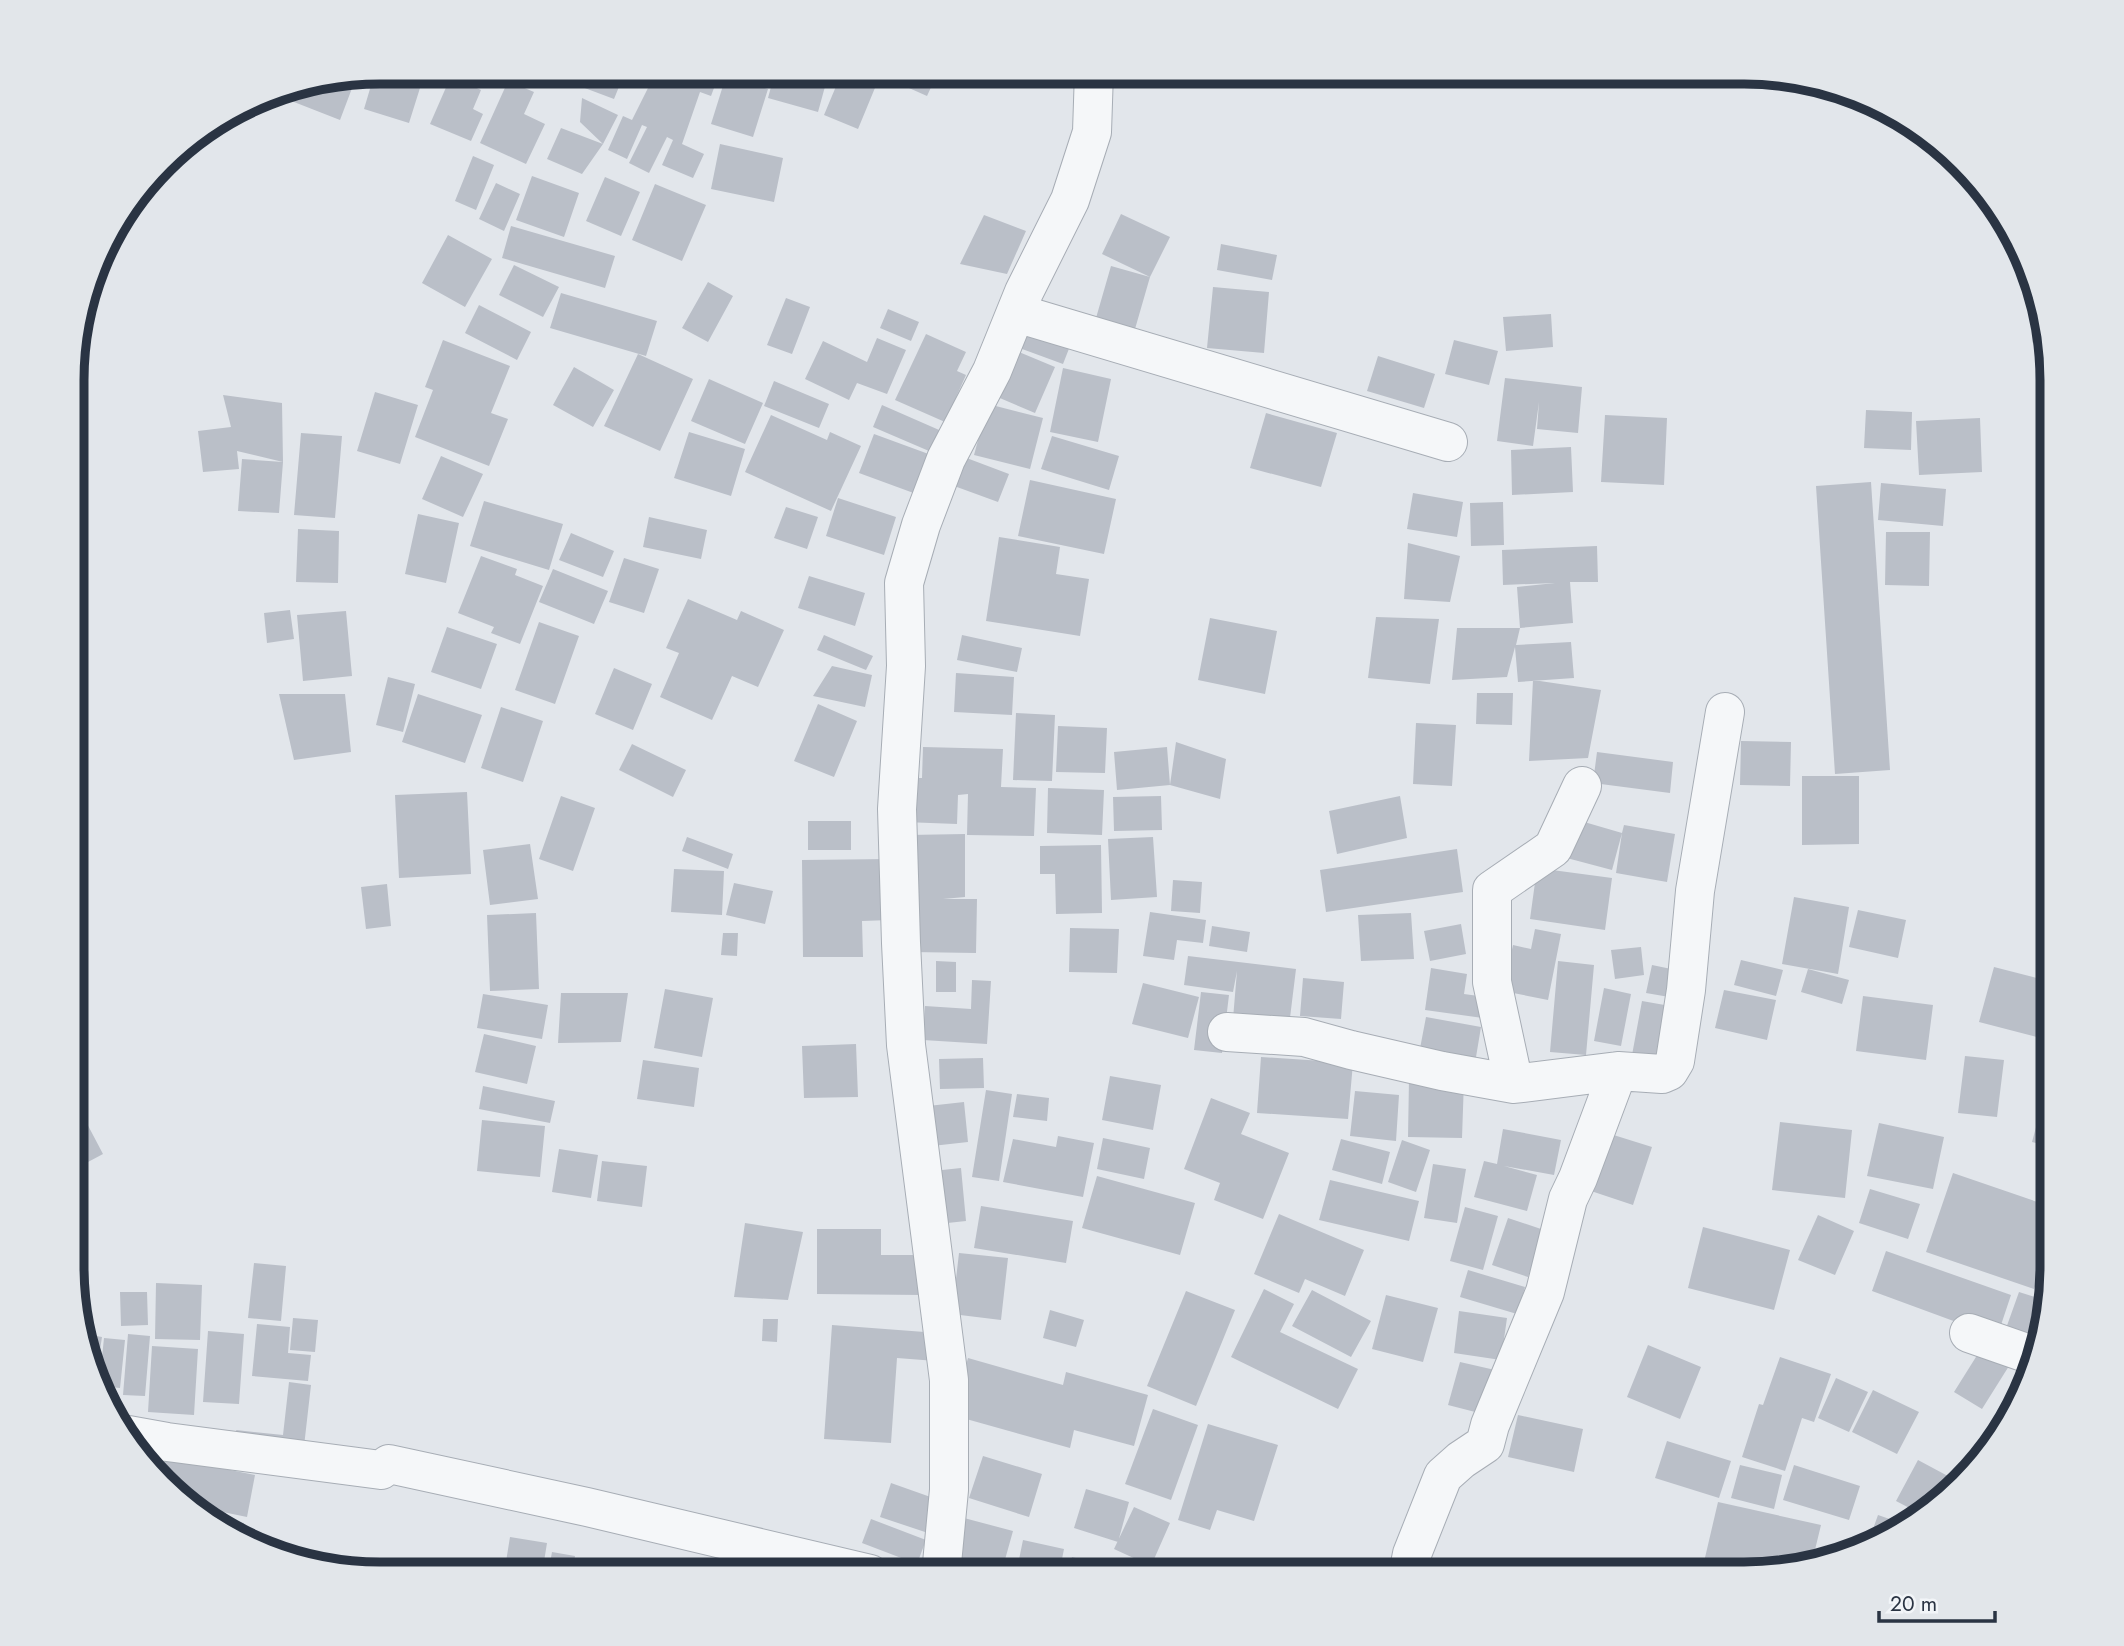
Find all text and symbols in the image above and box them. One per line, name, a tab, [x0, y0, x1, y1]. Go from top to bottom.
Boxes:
scale bar	[1879, 1580, 1994, 1624]
text: 20 m	[1890, 1589, 1937, 1619]

